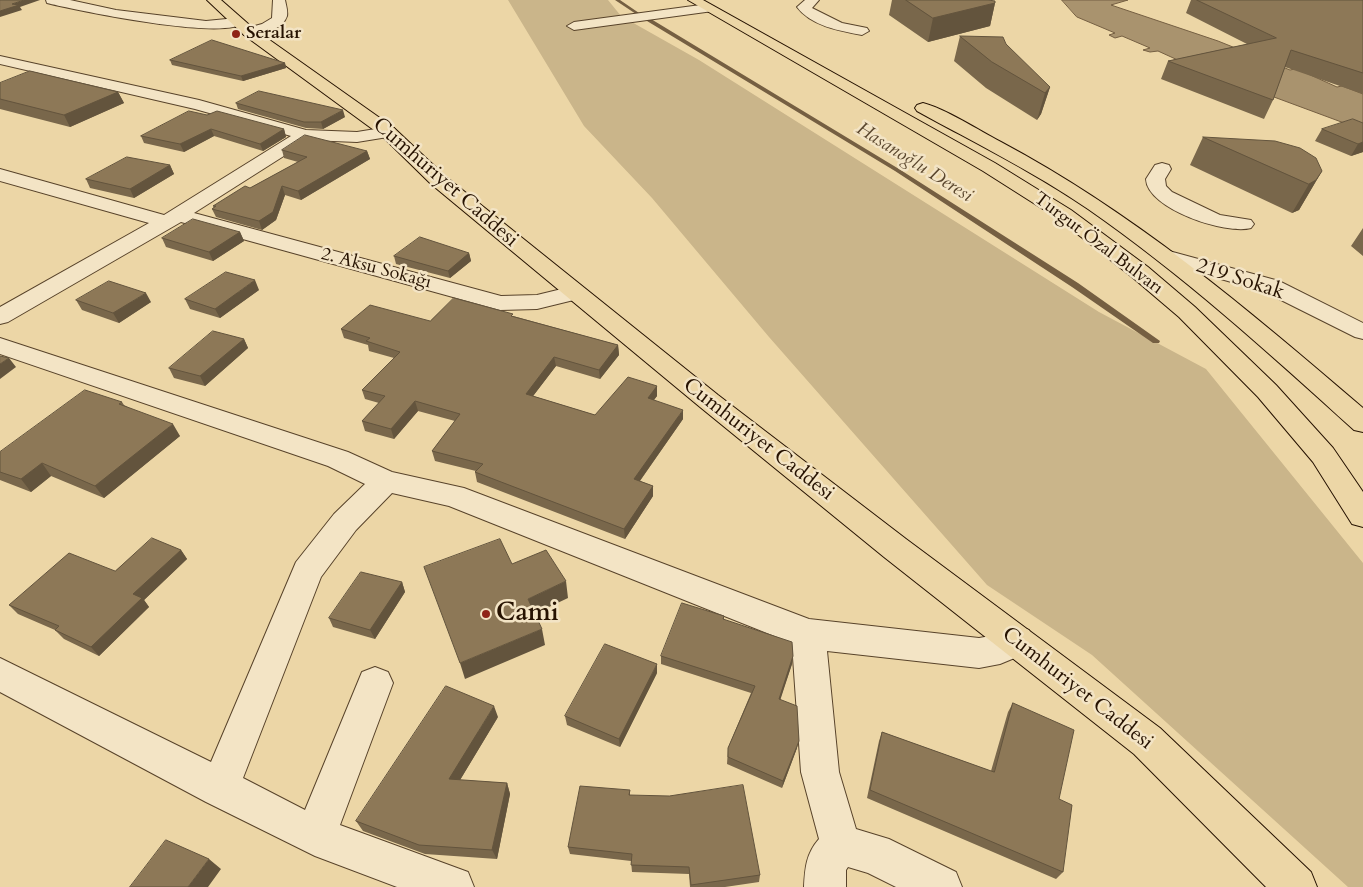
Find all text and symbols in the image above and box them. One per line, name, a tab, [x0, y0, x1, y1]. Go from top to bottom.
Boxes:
place label: Seralar	[246, 23, 301, 45]
marker: Seralar	[230, 28, 242, 40]
street label: Cumhuriyet Caddesi	[367, 113, 523, 253]
water label: Hasanoğlu Deresi	[852, 118, 976, 208]
street label: Turgut Özal Bulvarı	[1029, 188, 1167, 300]
street label: 2. Aksu Sokağı	[319, 244, 433, 294]
street label: 219 Sokak	[1193, 254, 1287, 306]
street label: Cumhuriyet Caddesi	[677, 373, 839, 507]
place label: Cami	[496, 599, 559, 629]
marker: Cami	[480, 608, 492, 620]
street label: Cumhuriyet Caddesi	[996, 622, 1158, 756]

